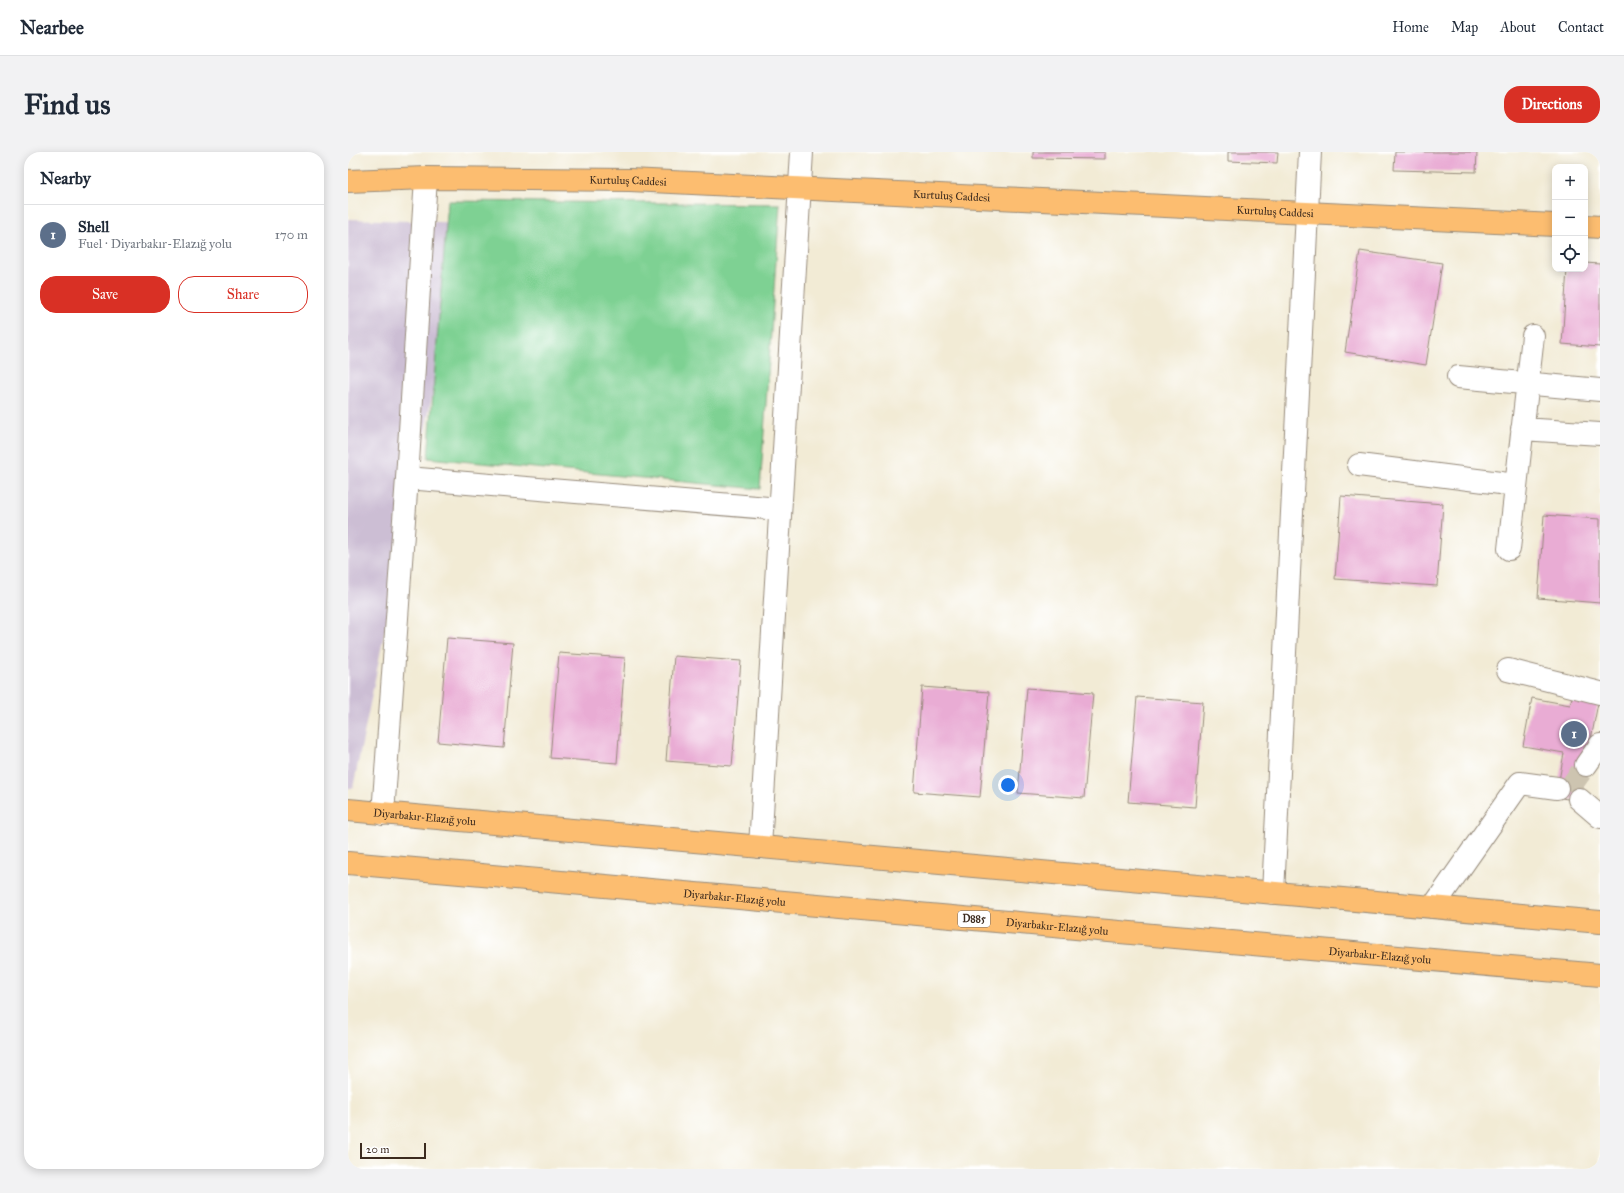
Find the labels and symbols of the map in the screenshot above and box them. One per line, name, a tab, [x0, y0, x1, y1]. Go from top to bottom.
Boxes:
street label: Kurtuluş Caddesi	[589, 173, 667, 188]
street label: Kurtuluş Caddesi	[913, 187, 991, 204]
street label: Kurtuluş Caddesi	[1236, 203, 1314, 220]
pin: 1	[1561, 719, 1587, 749]
your location	[998, 775, 1018, 795]
street label: Diyarbakır-Elazığ yolu	[373, 806, 477, 828]
street label: Diyarbakır-Elazığ yolu	[683, 887, 786, 909]
road number: D885	[958, 911, 990, 927]
street label: Diyarbakır-Elazığ yolu	[1005, 915, 1109, 938]
street label: Diyarbakır-Elazığ yolu	[1328, 944, 1432, 966]
scale bar	[360, 1141, 426, 1160]

